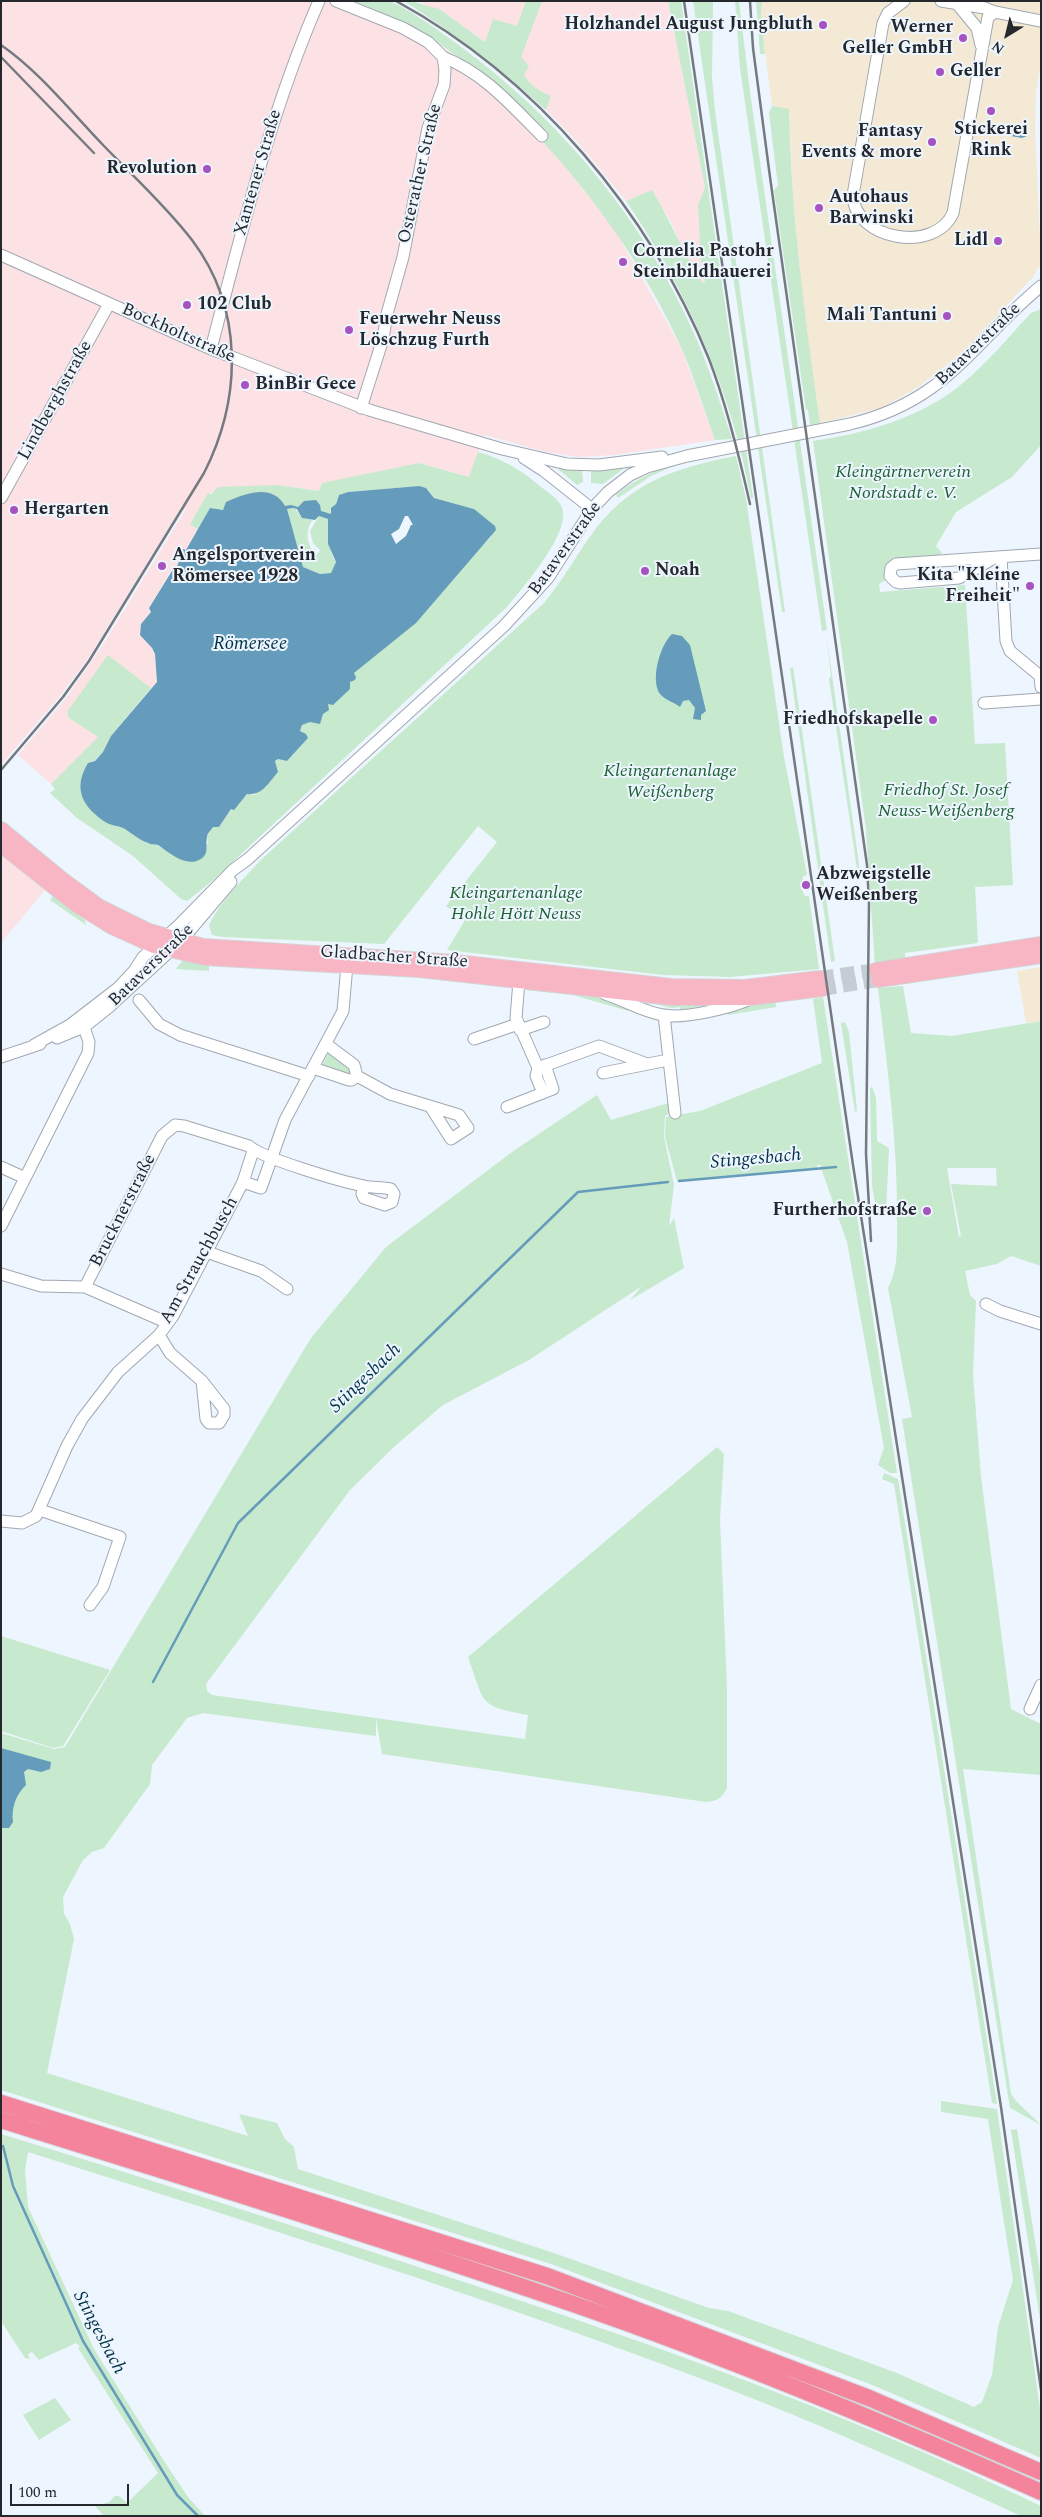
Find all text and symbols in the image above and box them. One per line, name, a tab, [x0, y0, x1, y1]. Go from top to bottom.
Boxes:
north arrow	[982, 10, 1032, 60]
place label: Holzhandel August Jungbluth	[564, 14, 813, 36]
place label: Werner Geller GmbH	[842, 17, 953, 59]
marker: Holzhandel August Jungbluth	[817, 19, 829, 31]
marker: Werner Geller GmbH	[957, 32, 969, 44]
text: N	[987, 36, 1009, 59]
place label: Geller	[950, 61, 1001, 83]
marker: Geller	[934, 66, 946, 78]
street label: Osterather Straße	[394, 102, 448, 246]
marker: Stickerei Rink	[985, 105, 997, 117]
street label: Xantener Straße	[231, 107, 287, 239]
place label: Stickerei Rink	[954, 119, 1028, 162]
place label: Fantasy Events & more	[801, 121, 922, 163]
marker: Fantasy Events & more	[926, 136, 938, 148]
place label: Revolution	[106, 158, 197, 180]
marker: Revolution	[201, 163, 213, 175]
place label: Autohaus Barwinski	[829, 187, 914, 230]
marker: Autohaus Barwinski	[813, 202, 825, 214]
place label: Lidl	[954, 230, 988, 252]
marker: Lidl	[992, 235, 1004, 247]
place label: Cornelia Pastohr Steinbildhauerei	[633, 241, 774, 284]
marker: Cornelia Pastohr Steinbildhauerei	[617, 256, 629, 268]
place label: 102 Club	[197, 294, 272, 316]
street label: Bockholtstraße	[118, 299, 238, 369]
marker: 102 Club	[181, 299, 193, 311]
street label: Bataverstraße	[932, 299, 1026, 391]
place label: Mali Tantuni	[826, 305, 937, 327]
place label: Feuerwehr Neuss Löschzug Furth	[359, 309, 501, 352]
marker: Mali Tantuni	[941, 310, 953, 322]
marker: Feuerwehr Neuss Löschzug Furth	[343, 324, 355, 336]
street label: Lindberghstraße	[14, 337, 98, 465]
place label: BinBir Gece	[255, 374, 356, 396]
marker: BinBir Gece	[239, 379, 251, 391]
park label: Kleingärtnerverein Nordstadt e. V.	[835, 462, 971, 504]
street label: Bataverstraße	[525, 498, 607, 600]
place label: Hergarten	[24, 499, 109, 521]
marker: Hergarten	[8, 504, 20, 516]
place label: Angelsportverein Römersee 1928	[172, 545, 316, 588]
marker: Angelsportverein Römersee 1928	[156, 560, 168, 572]
place label: Noah	[655, 560, 700, 582]
marker: Noah	[639, 565, 651, 577]
place label: Kita "Kleine Freiheit"	[917, 565, 1020, 608]
marker: Kita "Kleine Freiheit"	[1024, 580, 1036, 592]
water label: Römersee	[213, 634, 287, 656]
place label: Friedhofskapelle	[783, 709, 923, 731]
marker: Friedhofskapelle	[927, 714, 939, 726]
park label: Kleingartenanlage Weißenberg	[603, 761, 737, 804]
park label: Friedhof St. Josef Neuss-Weißenberg	[878, 780, 1014, 822]
place label: Abzweigstelle Weißenberg	[816, 864, 931, 906]
marker: Abzweigstelle Weißenberg	[800, 879, 812, 891]
park label: Kleingartenanlage Hohle Hött Neuss	[449, 883, 583, 926]
street label: Bataverstraße	[105, 920, 199, 1012]
street label: Gladbacher Straße	[319, 942, 469, 974]
water label: Stingesbach	[710, 1145, 802, 1175]
street label: Brucknerstraße	[86, 1151, 162, 1271]
street label: Am Strauchbusch	[156, 1194, 244, 1328]
place label: Furtherhofstraße	[773, 1200, 917, 1222]
marker: Furtherhofstraße	[921, 1205, 933, 1217]
water label: Stingesbach	[325, 1339, 407, 1419]
water label: Stingesbach	[67, 2288, 129, 2378]
scale bar	[12, 2474, 131, 2506]
text: 100 m	[18, 2481, 57, 2504]

